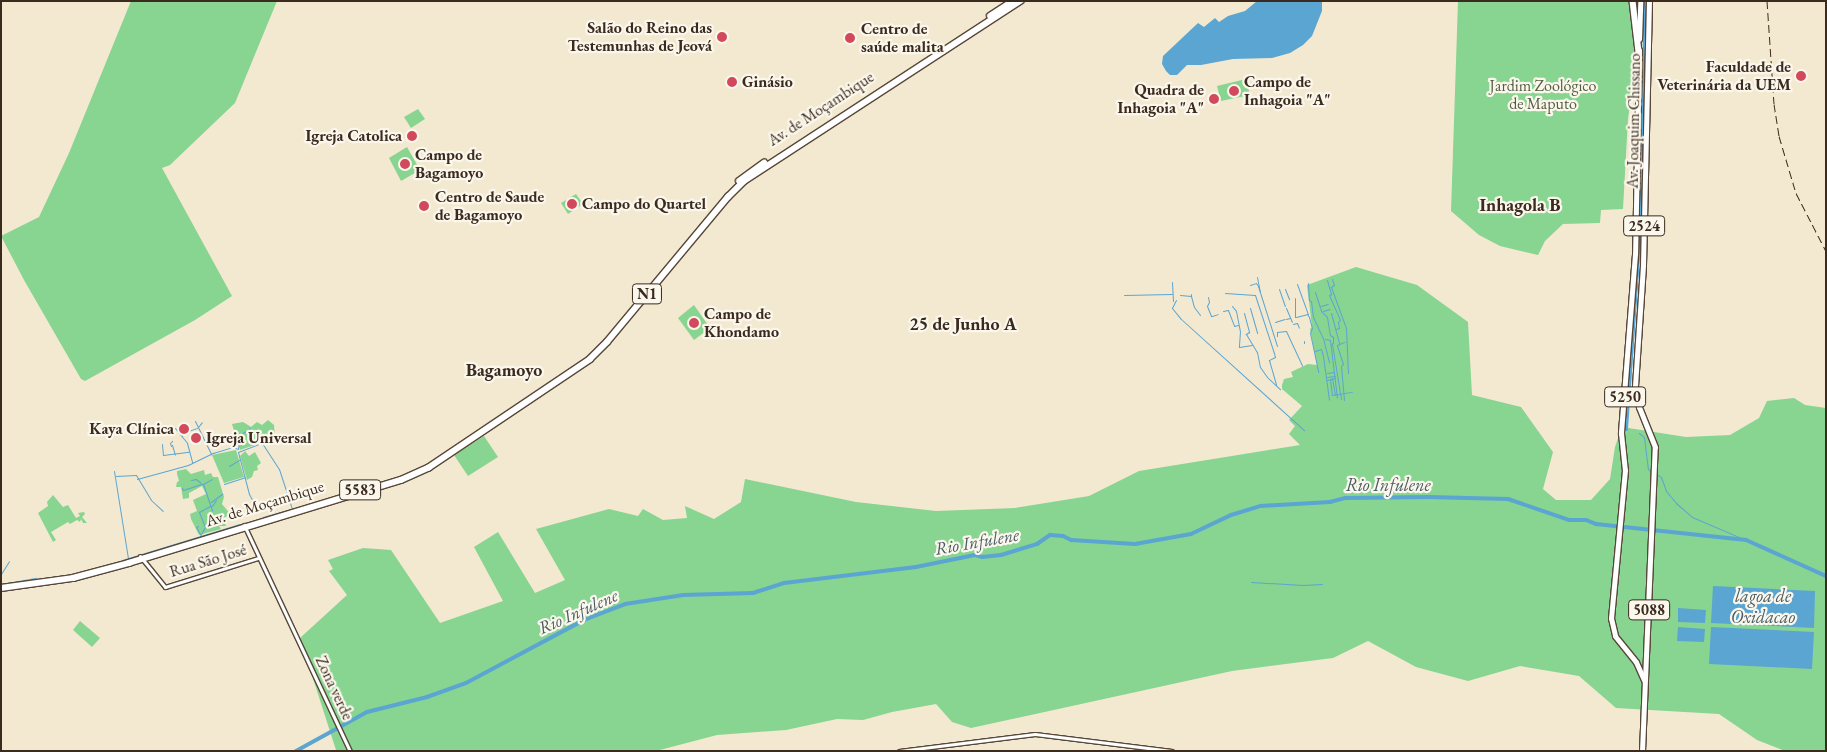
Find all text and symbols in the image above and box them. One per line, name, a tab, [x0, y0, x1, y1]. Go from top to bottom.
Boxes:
place label: Salão do Reino das Testemunhas de Jeová	[567, 18, 712, 56]
place label: Centro de saúde malita	[861, 19, 944, 57]
marker: Salão do Reino das Testemunhas de Jeová	[716, 31, 728, 43]
marker: Centro de saúde malita	[843, 31, 857, 45]
street label: Av. Joaquim Chissano	[1623, 53, 1645, 189]
place label: Faculdade de Veterinária da UEM	[1657, 57, 1791, 95]
street label: Av. de Moçambique	[764, 68, 878, 150]
marker: Faculdade de Veterinária da UEM	[1795, 70, 1807, 82]
place label: Ginásio	[742, 72, 793, 92]
place label: Campo de Inhagoia "A"	[1244, 72, 1331, 110]
marker: Ginásio	[726, 76, 738, 88]
park label: Jardim Zoológico de Maputo	[1490, 76, 1596, 114]
place label: Quadra de Inhagoia "A"	[1117, 80, 1204, 118]
marker: Campo de Inhagoia "A"	[1228, 85, 1240, 97]
marker: Quadra de Inhagoia "A"	[1208, 93, 1220, 105]
place label: Igreja Catolica	[305, 126, 402, 146]
marker: Igreja Catolica	[406, 130, 418, 142]
place label: Campo de Bagamoyo	[415, 145, 483, 183]
marker: Campo de Bagamoyo	[399, 158, 411, 170]
place label: Centro de Saude de Bagamoyo	[435, 187, 544, 225]
place label: Campo do Quartel	[582, 194, 706, 214]
district label: Inhagola B	[1480, 194, 1560, 216]
marker: Campo do Quartel	[566, 198, 578, 210]
marker: Centro de Saude de Bagamoyo	[417, 199, 431, 213]
road number: 2524	[1623, 214, 1665, 238]
road number: N1	[631, 282, 663, 306]
place label: Campo de Khondamo	[704, 304, 779, 342]
district label: 25 de Junho A	[909, 313, 1017, 335]
marker: Campo de Khondamo	[688, 317, 700, 329]
district label: Bagamoyo	[466, 359, 542, 381]
road number: 5250	[1604, 384, 1646, 410]
place label: Kaya Clínica	[89, 419, 174, 439]
marker: Kaya Clínica	[178, 423, 190, 435]
place label: Igreja Universal	[206, 428, 312, 448]
marker: Igreja Universal	[190, 432, 202, 444]
water label: Rio Infulene	[1345, 474, 1431, 496]
street label: Av. de Moçambique	[204, 477, 326, 531]
road number: 5583	[339, 478, 381, 502]
water label: Rio Infulene	[933, 524, 1021, 560]
street label: Rua São José	[167, 540, 249, 582]
water label: Rio Infulene	[535, 585, 621, 639]
water label: lagoa de Oxidacao	[1731, 586, 1795, 628]
road number: 5088	[1628, 598, 1670, 622]
street label: Zona verde	[311, 653, 357, 723]

